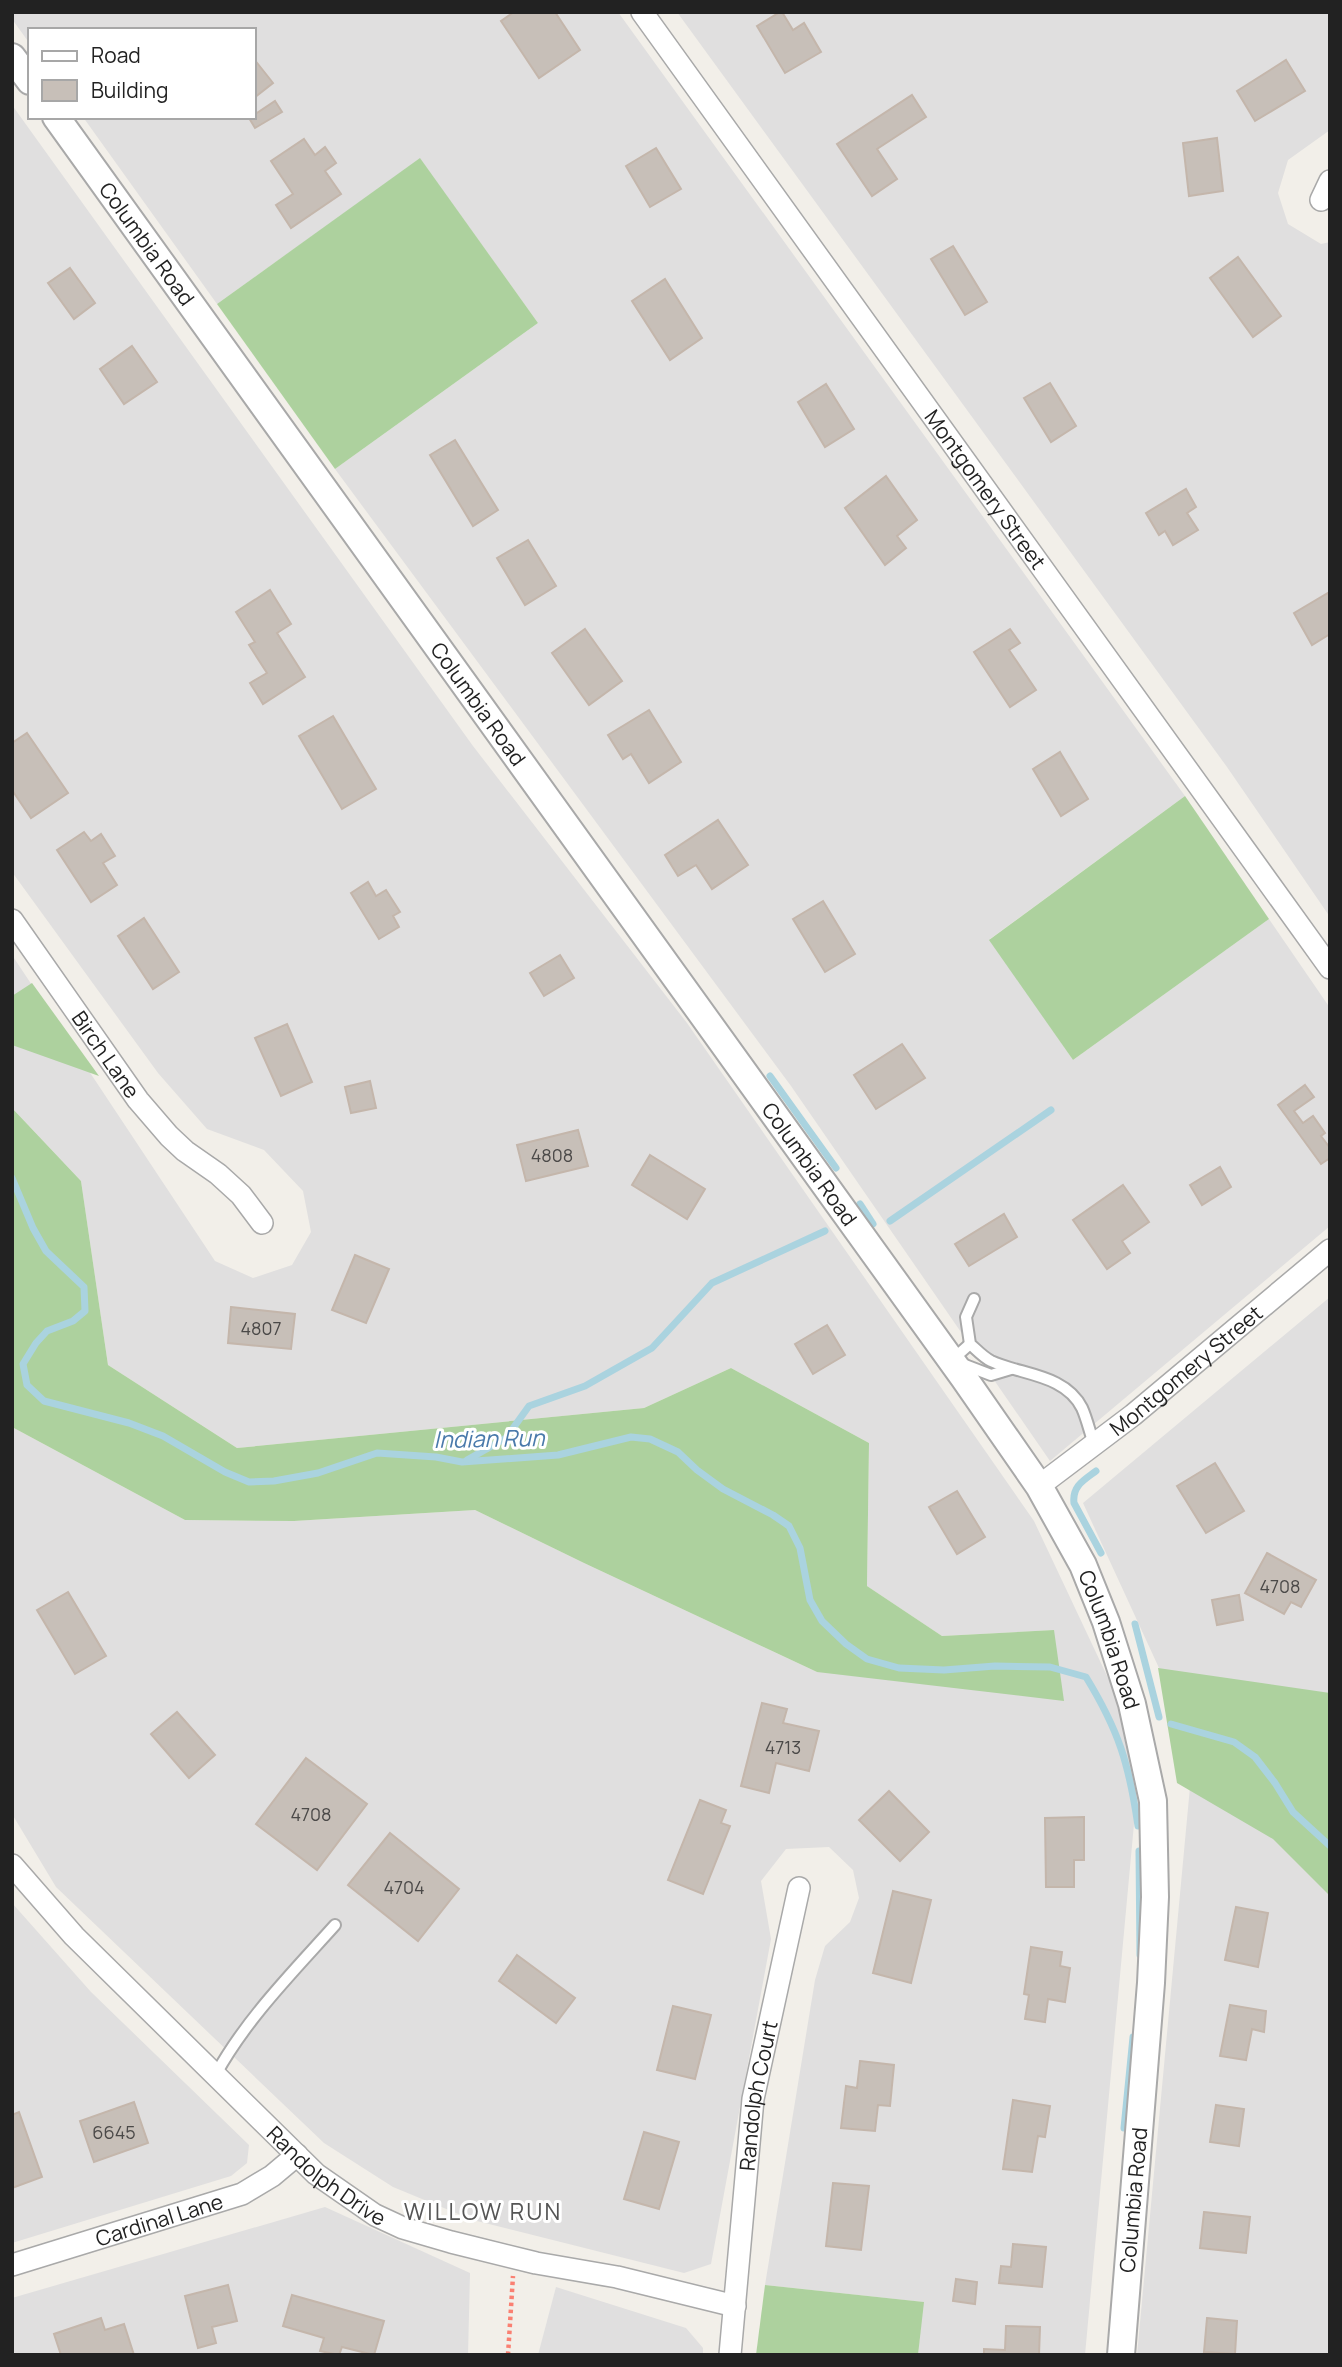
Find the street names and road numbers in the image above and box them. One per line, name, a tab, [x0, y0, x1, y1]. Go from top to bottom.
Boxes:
street label: Columbia Road	[93, 176, 201, 311]
street label: Montgomery Street	[919, 404, 1052, 575]
street label: Columbia Road	[425, 636, 532, 771]
street label: Birch Lane	[66, 1005, 146, 1104]
street label: Columbia Road	[756, 1097, 864, 1231]
street label: Montgomery Street	[1104, 1299, 1268, 1442]
street label: Columbia Road	[1072, 1566, 1147, 1713]
street label: Randolph Court	[733, 2018, 784, 2172]
street label: Randolph Drive	[261, 2120, 390, 2232]
street label: Columbia Road	[1113, 2126, 1153, 2274]
street label: Cardinal Lane	[92, 2187, 226, 2252]

